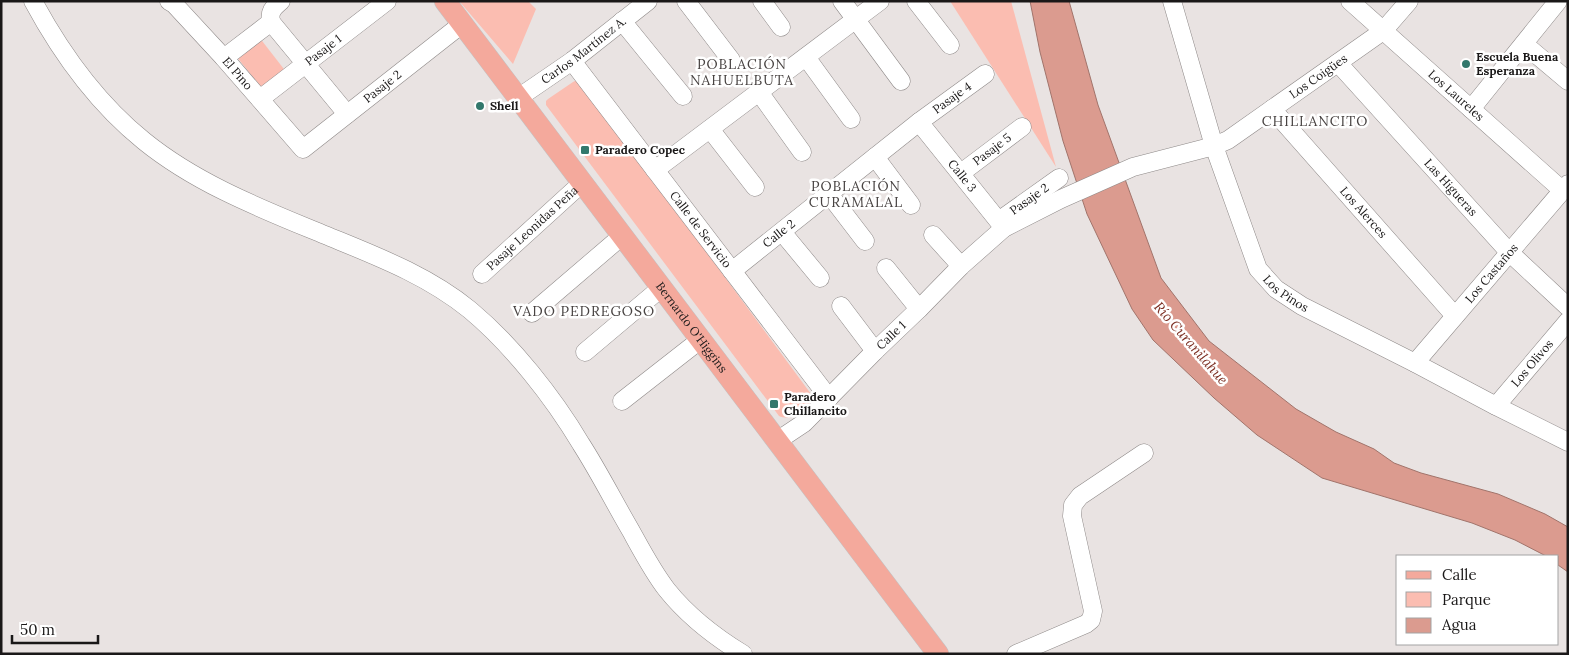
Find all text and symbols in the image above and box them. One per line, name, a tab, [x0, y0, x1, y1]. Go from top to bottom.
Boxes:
street label: Carlos Martínez A.	[538, 13, 629, 87]
street label: Pasaje 1	[302, 31, 344, 69]
place label: Escuela Buena Esperanza	[1476, 49, 1559, 78]
street label: Los Coigües	[1286, 50, 1350, 102]
street label: El Pino	[219, 54, 256, 93]
district label: POBLACIÓN NAHUELBUTA	[690, 55, 794, 89]
marker: Escuela Buena Esperanza	[1460, 58, 1472, 70]
street label: Los Laureles	[1425, 66, 1488, 124]
street label: Pasaje 2	[360, 67, 404, 106]
street label: Pasaje 4	[929, 78, 975, 117]
place label: Shell	[490, 98, 519, 113]
marker: Shell	[474, 100, 486, 112]
district label: CHILLANCITO	[1262, 112, 1368, 130]
street label: Pasaje 5	[970, 130, 1014, 169]
place label: Paradero Copec	[595, 142, 686, 157]
marker: Paradero Copec	[579, 144, 591, 156]
street label: Calle 3	[945, 156, 980, 195]
street label: Las Higueras	[1421, 156, 1481, 219]
district label: POBLACIÓN CURAMALAL	[809, 177, 903, 211]
street label: Pasaje 2	[1007, 180, 1051, 218]
street label: Pasaje Leonidas Peña	[483, 182, 581, 273]
street label: Los Alerces	[1337, 183, 1391, 241]
street label: Calle de Servicio	[667, 188, 735, 271]
street label: Calle 2	[759, 216, 798, 251]
street label: Los Castaños	[1462, 240, 1521, 306]
street label: Los Pinos	[1260, 272, 1311, 315]
street label: Bernardo O'Higgins	[653, 279, 731, 376]
water label: Río Curanilahue	[1150, 298, 1232, 388]
district label: VADO PEDREGOSO	[512, 302, 655, 320]
street label: Calle 1	[873, 318, 909, 353]
street label: Los Olivos	[1508, 336, 1556, 390]
place label: Paradero Chillancito	[784, 389, 847, 418]
marker: Paradero Chillancito	[768, 398, 780, 410]
legend	[1396, 555, 1559, 645]
text: Calle	[1442, 565, 1477, 584]
text: Parque	[1442, 590, 1491, 609]
scale bar	[12, 612, 99, 644]
text: Agua	[1441, 615, 1477, 634]
text: 50 m	[20, 620, 55, 639]

